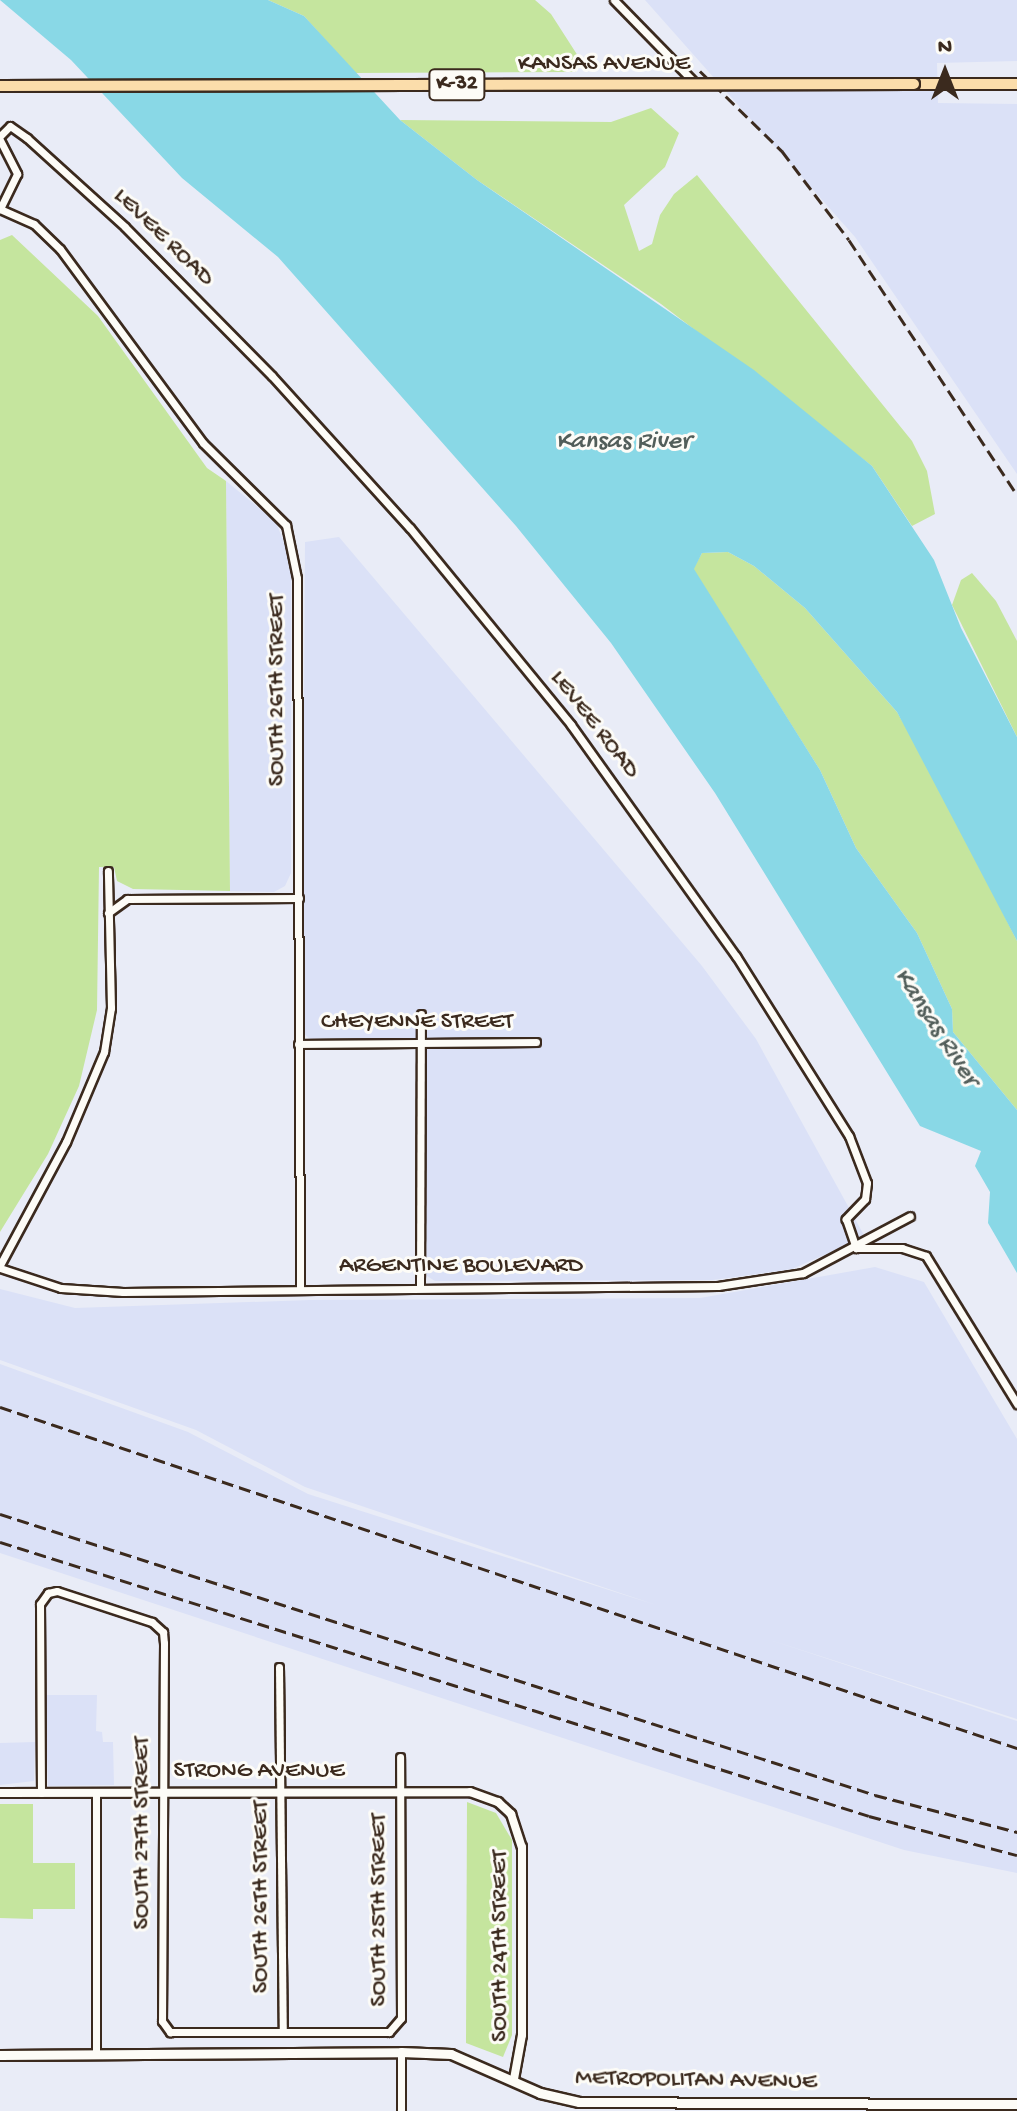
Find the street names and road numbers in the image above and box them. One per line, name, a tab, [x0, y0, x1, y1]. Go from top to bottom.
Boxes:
street label: KANSAS AVENUE	[518, 51, 690, 79]
road number: K-32	[427, 67, 487, 103]
street label: LEVEE ROAD	[106, 183, 220, 293]
street label: SOUTH 26TH STREET	[264, 594, 292, 786]
street label: LEVEE ROAD	[543, 665, 645, 785]
street label: CHEYENNE STREET	[321, 1009, 513, 1037]
street label: ARGENTINE BOULEVARD	[339, 1253, 583, 1281]
street label: SOUTH 27TH STREET	[129, 1737, 157, 1929]
street label: STRONG AVENUE	[174, 1758, 344, 1786]
street label: SOUTH 26TH STREET	[248, 1801, 276, 1993]
street label: SOUTH 25TH STREET	[366, 1813, 394, 2007]
street label: SOUTH 24TH STREET	[487, 1850, 515, 2042]
street label: METROPOLITAN AVENUE	[575, 2064, 817, 2098]

